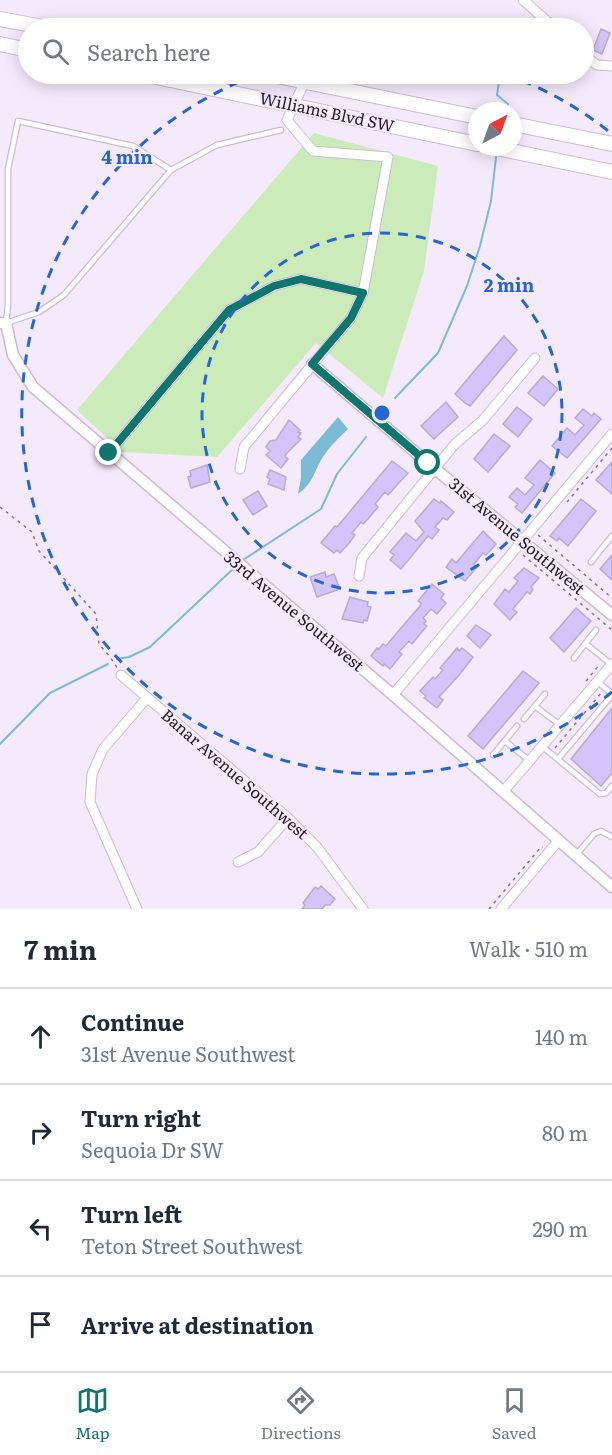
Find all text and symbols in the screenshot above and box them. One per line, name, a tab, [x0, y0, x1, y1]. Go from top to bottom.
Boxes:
search box	[18, 18, 594, 84]
icon: search	[39, 35, 72, 68]
text: Search here	[87, 35, 210, 68]
street label: Williams Blvd SW	[258, 85, 397, 137]
north arrow	[468, 102, 522, 156]
text: 4 min	[101, 143, 153, 170]
text: 2 min	[484, 271, 535, 298]
centre of rings	[372, 403, 392, 423]
route end	[95, 439, 121, 465]
route start	[414, 449, 440, 475]
street label: 31st Avenue Southwest	[444, 471, 591, 600]
street label: 33rd Avenue Southwest	[219, 544, 370, 677]
street label: Banar Avenue Southwest	[157, 702, 315, 844]
text: 7 min	[24, 929, 97, 968]
text: Walk · 510 m	[469, 933, 588, 963]
text: Continue	[81, 1005, 184, 1038]
icon: ahead	[24, 1020, 57, 1053]
text: 140 m	[535, 1021, 588, 1051]
text: 31st Avenue Southwest	[81, 1038, 295, 1068]
text: Turn right	[81, 1101, 201, 1134]
icon: right	[24, 1116, 57, 1149]
text: 80 m	[542, 1117, 588, 1147]
text: Sequoia Dr SW	[81, 1134, 224, 1164]
text: Turn left	[81, 1197, 182, 1230]
icon: left	[24, 1212, 57, 1245]
text: 290 m	[532, 1213, 588, 1243]
text: Teton Street Southwest	[81, 1230, 303, 1260]
icon: arrive	[24, 1308, 57, 1341]
text: Arrive at destination	[81, 1308, 314, 1341]
tab: Map	[76, 1384, 110, 1444]
tab: Directions	[261, 1384, 341, 1444]
tab: Saved	[492, 1384, 536, 1444]

